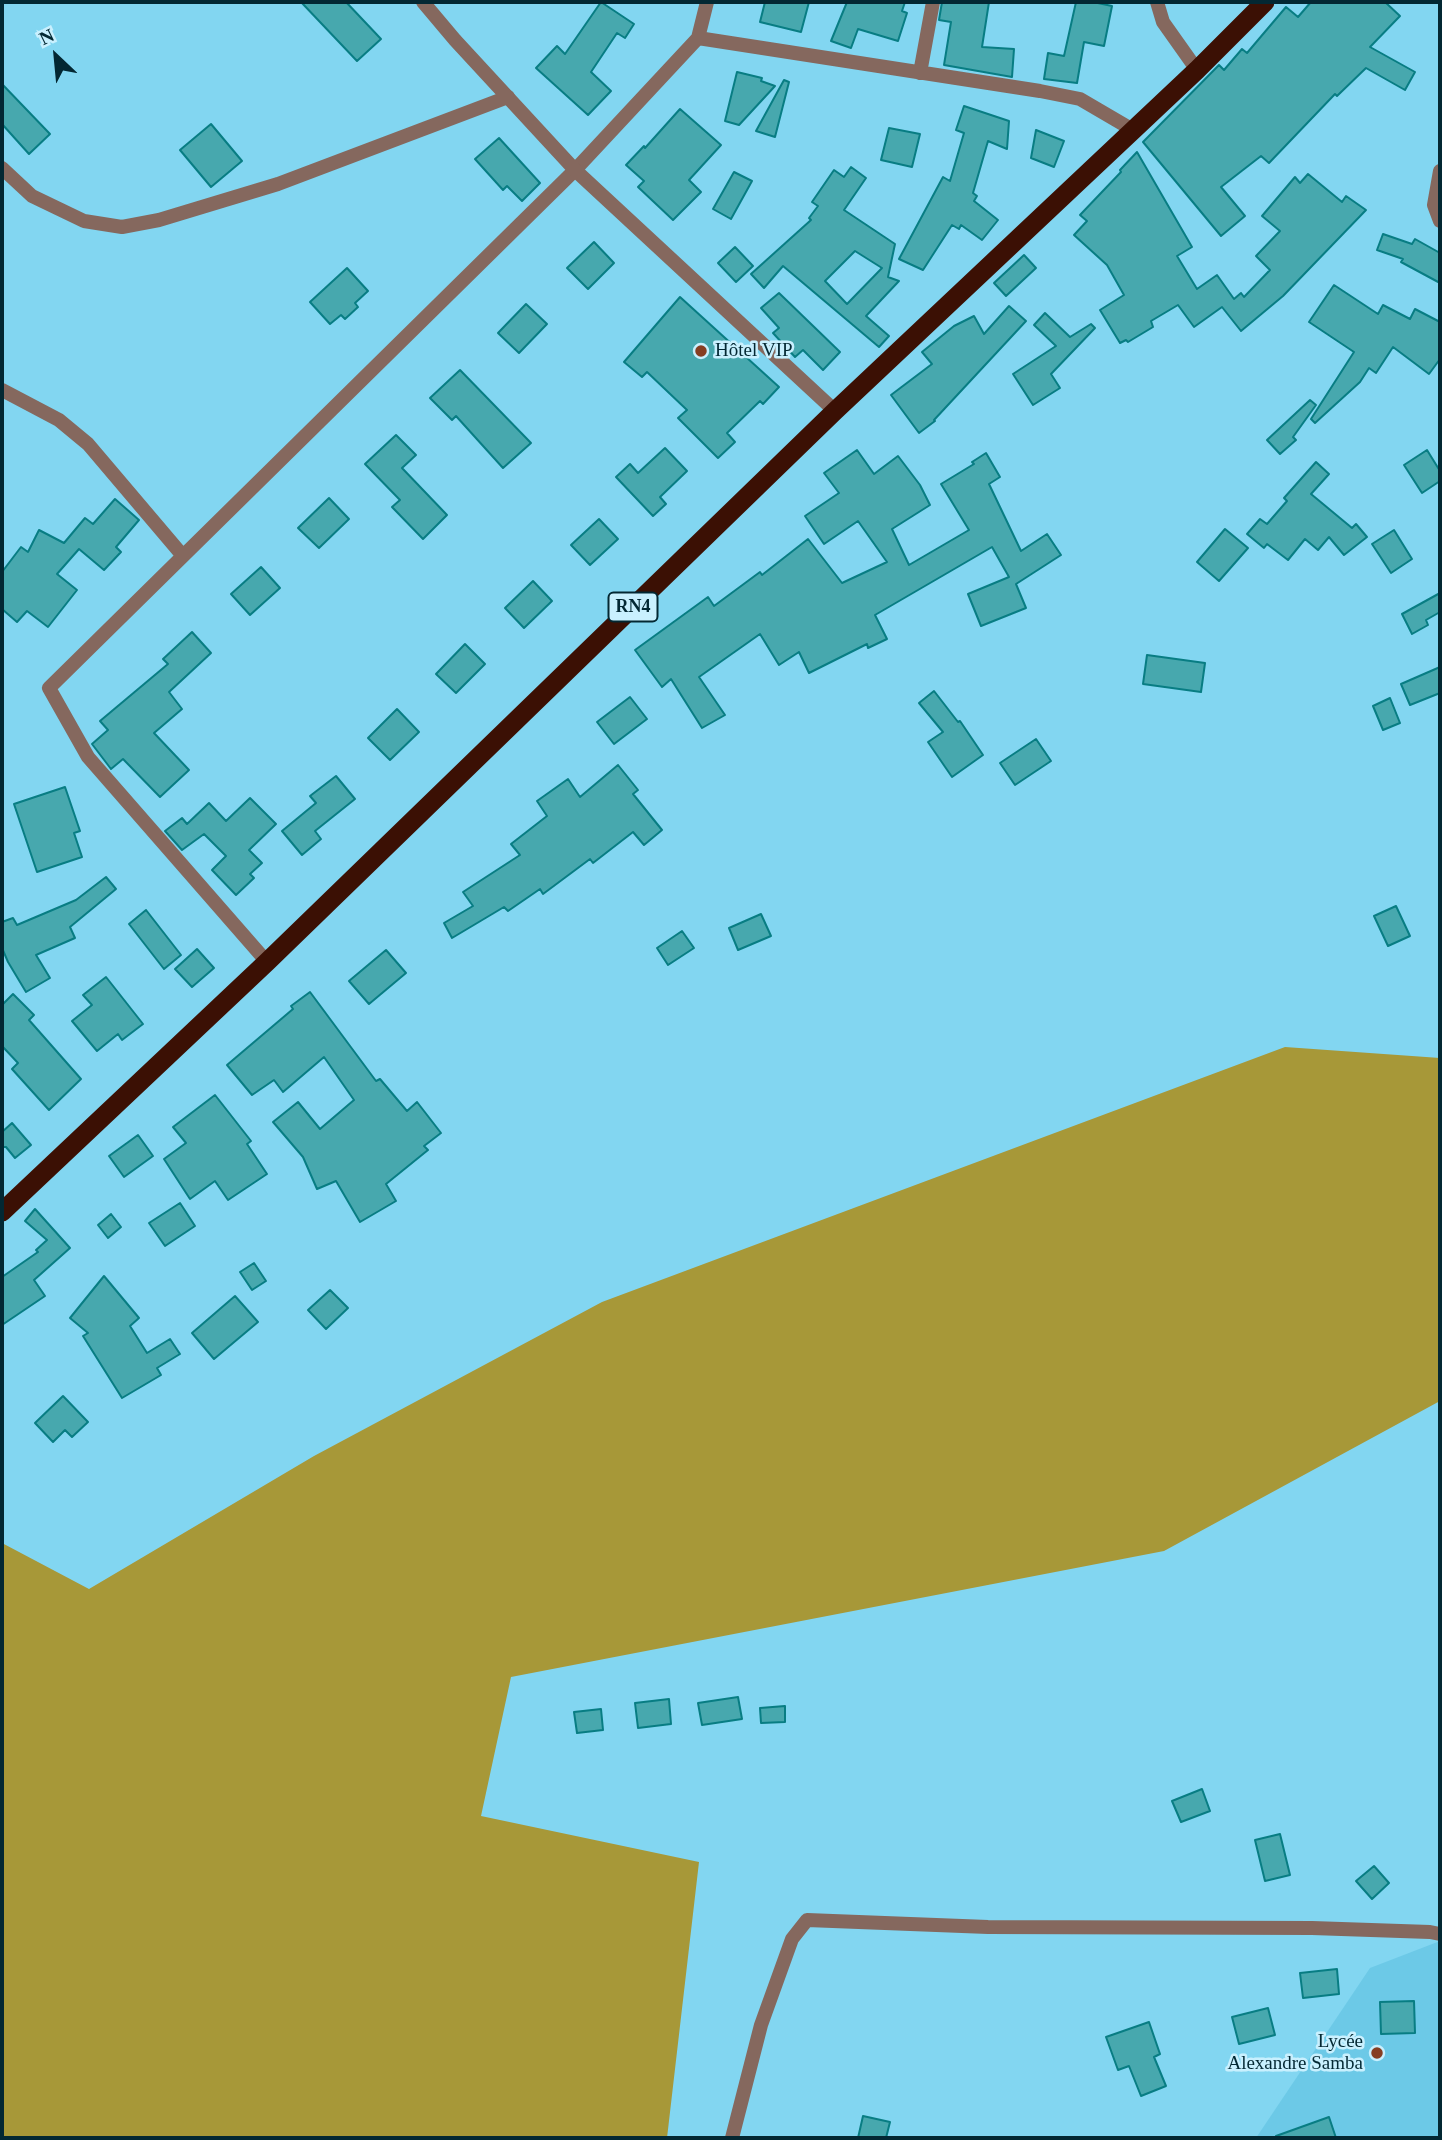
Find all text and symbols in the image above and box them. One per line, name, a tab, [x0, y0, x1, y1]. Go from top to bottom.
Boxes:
north arrow	[21, 21, 91, 91]
text: N	[36, 24, 57, 49]
place label: Hôtel VIP	[715, 340, 793, 362]
marker: Hôtel VIP	[693, 343, 709, 359]
road number: RN4	[608, 592, 658, 622]
place label: Lycée Alexandre Samba	[1227, 2031, 1363, 2075]
marker: Lycée Alexandre Samba	[1369, 2045, 1385, 2061]

